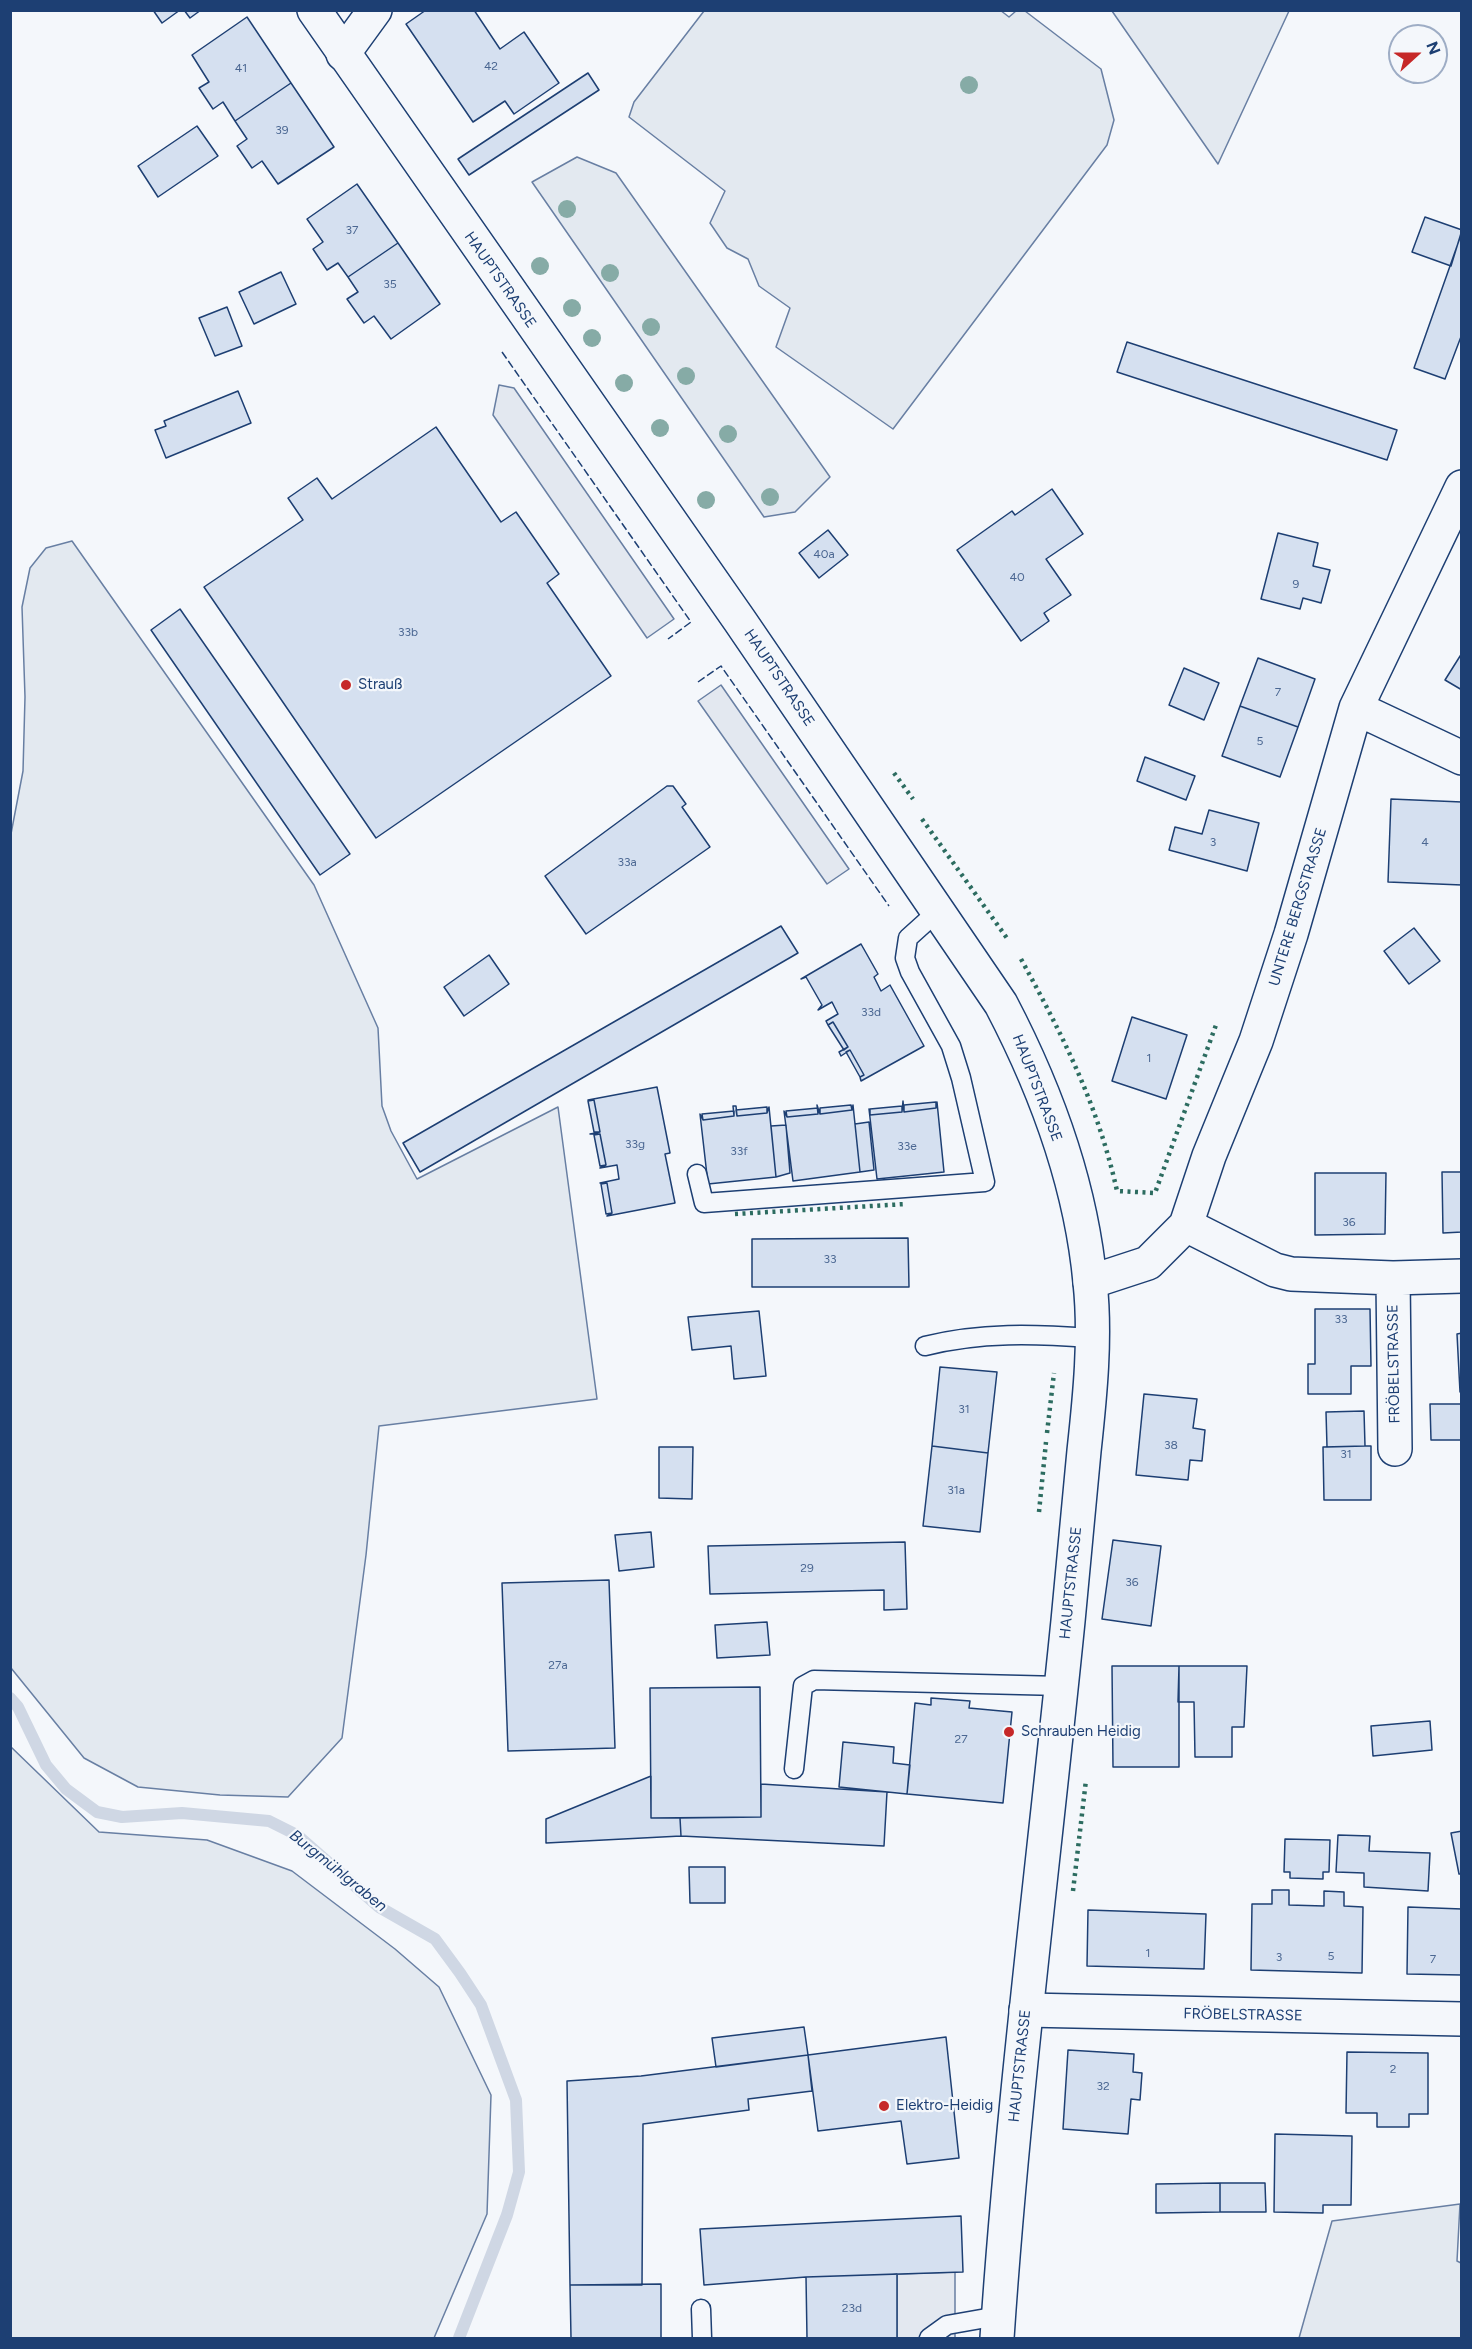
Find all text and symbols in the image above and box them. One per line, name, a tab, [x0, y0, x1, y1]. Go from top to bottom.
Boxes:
north arrow	[1388, 24, 1448, 84]
text: N	[1422, 39, 1444, 57]
house number: 42	[484, 59, 498, 73]
house number: 41	[235, 61, 247, 75]
house number: 39	[275, 123, 289, 137]
house number: 37	[346, 223, 358, 237]
street label: HAUPTSTRASSE	[460, 228, 540, 332]
house number: 35	[383, 277, 397, 291]
house number: 40a	[813, 547, 835, 561]
house number: 40	[1009, 570, 1025, 584]
house number: 9	[1293, 577, 1299, 591]
house number: 33b	[398, 625, 418, 639]
street label: HAUPTSTRASSE	[740, 626, 818, 730]
place label: Strauß	[358, 676, 402, 694]
marker: Strauß	[339, 678, 353, 692]
house number: 7	[1275, 685, 1281, 699]
house number: 5	[1257, 734, 1263, 748]
street label: UNTERE BERGSTRASSE	[1265, 826, 1331, 988]
house number: 3	[1210, 835, 1216, 849]
house number: 4	[1421, 835, 1429, 849]
house number: 33a	[617, 855, 637, 869]
house number: 33d	[861, 1005, 881, 1019]
street label: HAUPTSTRASSE	[1008, 1032, 1066, 1144]
house number: 1	[1147, 1051, 1151, 1065]
house number: 33g	[625, 1137, 645, 1151]
house number: 33e	[897, 1139, 917, 1153]
house number: 33f	[730, 1144, 748, 1158]
house number: 36	[1342, 1215, 1356, 1229]
house number: 33	[823, 1252, 837, 1266]
street label: FRÖBELSTRASSE	[1384, 1304, 1404, 1424]
house number: 33	[1334, 1312, 1348, 1326]
house number: 31	[958, 1402, 970, 1416]
house number: 38	[1164, 1438, 1178, 1452]
house number: 31	[1340, 1447, 1352, 1461]
house number: 31a	[947, 1483, 965, 1497]
street label: HAUPTSTRASSE	[1056, 1526, 1086, 1640]
house number: 29	[800, 1561, 814, 1575]
house number: 36	[1125, 1575, 1139, 1589]
house number: 27a	[548, 1658, 568, 1672]
place label: Schrauben Heidig	[1021, 1723, 1141, 1741]
marker: Schrauben Heidig	[1002, 1725, 1016, 1739]
house number: 27	[954, 1732, 968, 1746]
water label: Burgmühlgraben	[285, 1826, 391, 1916]
house number: 1	[1146, 1946, 1150, 1960]
house number: 5	[1328, 1949, 1334, 1963]
house number: 3	[1276, 1950, 1282, 1964]
house number: 7	[1430, 1952, 1436, 1966]
street label: FRÖBELSTRASSE	[1183, 2005, 1303, 2025]
street label: HAUPTSTRASSE	[1005, 2009, 1035, 2123]
house number: 2	[1390, 2062, 1396, 2076]
house number: 32	[1096, 2079, 1110, 2093]
place label: Elektro-Heidig	[896, 2097, 993, 2115]
marker: Elektro-Heidig	[877, 2099, 891, 2113]
house number: 23d	[842, 2301, 862, 2315]

